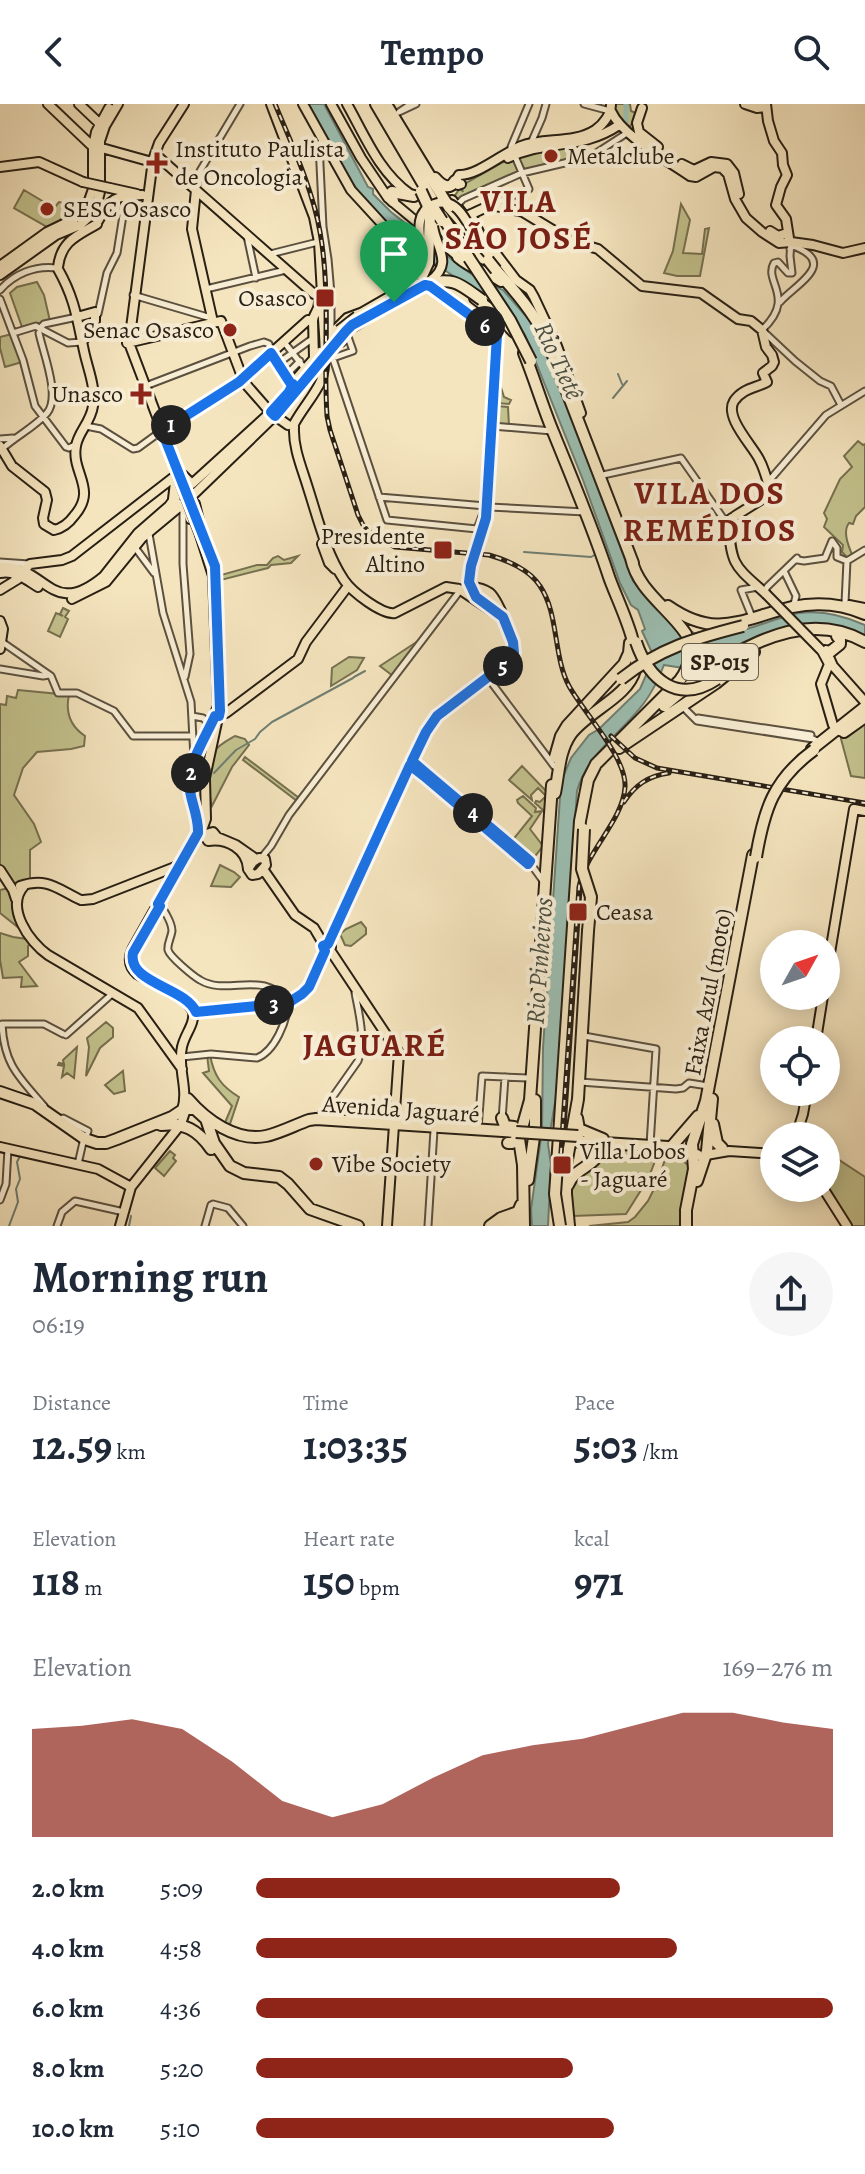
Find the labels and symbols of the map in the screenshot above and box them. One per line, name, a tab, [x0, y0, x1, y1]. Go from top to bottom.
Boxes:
place label: Instituto Paulista de Oncologia	[175, 133, 346, 193]
place label: Metalclube	[567, 140, 675, 172]
marker: Metalclube	[542, 147, 560, 165]
marker: Instituto Paulista de Oncologia	[146, 152, 168, 174]
district label: VILA SÃO JOSÉ	[445, 179, 593, 260]
place label: SESC Osasco	[63, 193, 191, 225]
marker: SESC Osasco	[38, 200, 56, 218]
pin	[360, 220, 428, 302]
place label: Osasco	[238, 282, 307, 314]
marker: Osasco	[314, 287, 336, 309]
pin: 6	[465, 306, 505, 346]
place label: Senac Osasco	[83, 314, 214, 346]
water label: Rio Tietê	[525, 316, 593, 407]
marker: Senac Osasco	[221, 321, 239, 339]
place label: Unasco	[51, 378, 123, 410]
marker: Unasco	[130, 383, 152, 405]
pin: 1	[151, 405, 191, 445]
district label: VILA DOS REMÉDIOS	[623, 471, 797, 552]
place label: Presidente Altino	[320, 520, 425, 580]
marker: Presidente Altino	[432, 539, 454, 561]
road number: SP-015	[682, 644, 758, 680]
pin: 5	[483, 646, 523, 686]
pin: 2	[171, 753, 211, 793]
pin: 4	[453, 793, 493, 833]
water label: Rio Pinheiros	[518, 896, 561, 1026]
place label: Ceasa	[596, 896, 654, 928]
marker: Ceasa	[567, 901, 589, 923]
street label: Faixa Azul (moto)	[676, 906, 740, 1078]
north arrow	[760, 930, 840, 1010]
pin: 3	[254, 985, 294, 1025]
district label: JAGUARÉ	[303, 1023, 447, 1067]
street label: Avenida Jaguaré	[320, 1087, 481, 1130]
place label: Villa Lobos - Jaguaré	[579, 1135, 686, 1195]
place label: Vibe Society	[331, 1148, 451, 1180]
marker: Villa Lobos - Jaguaré	[551, 1154, 573, 1176]
marker: Vibe Society	[307, 1155, 325, 1173]

